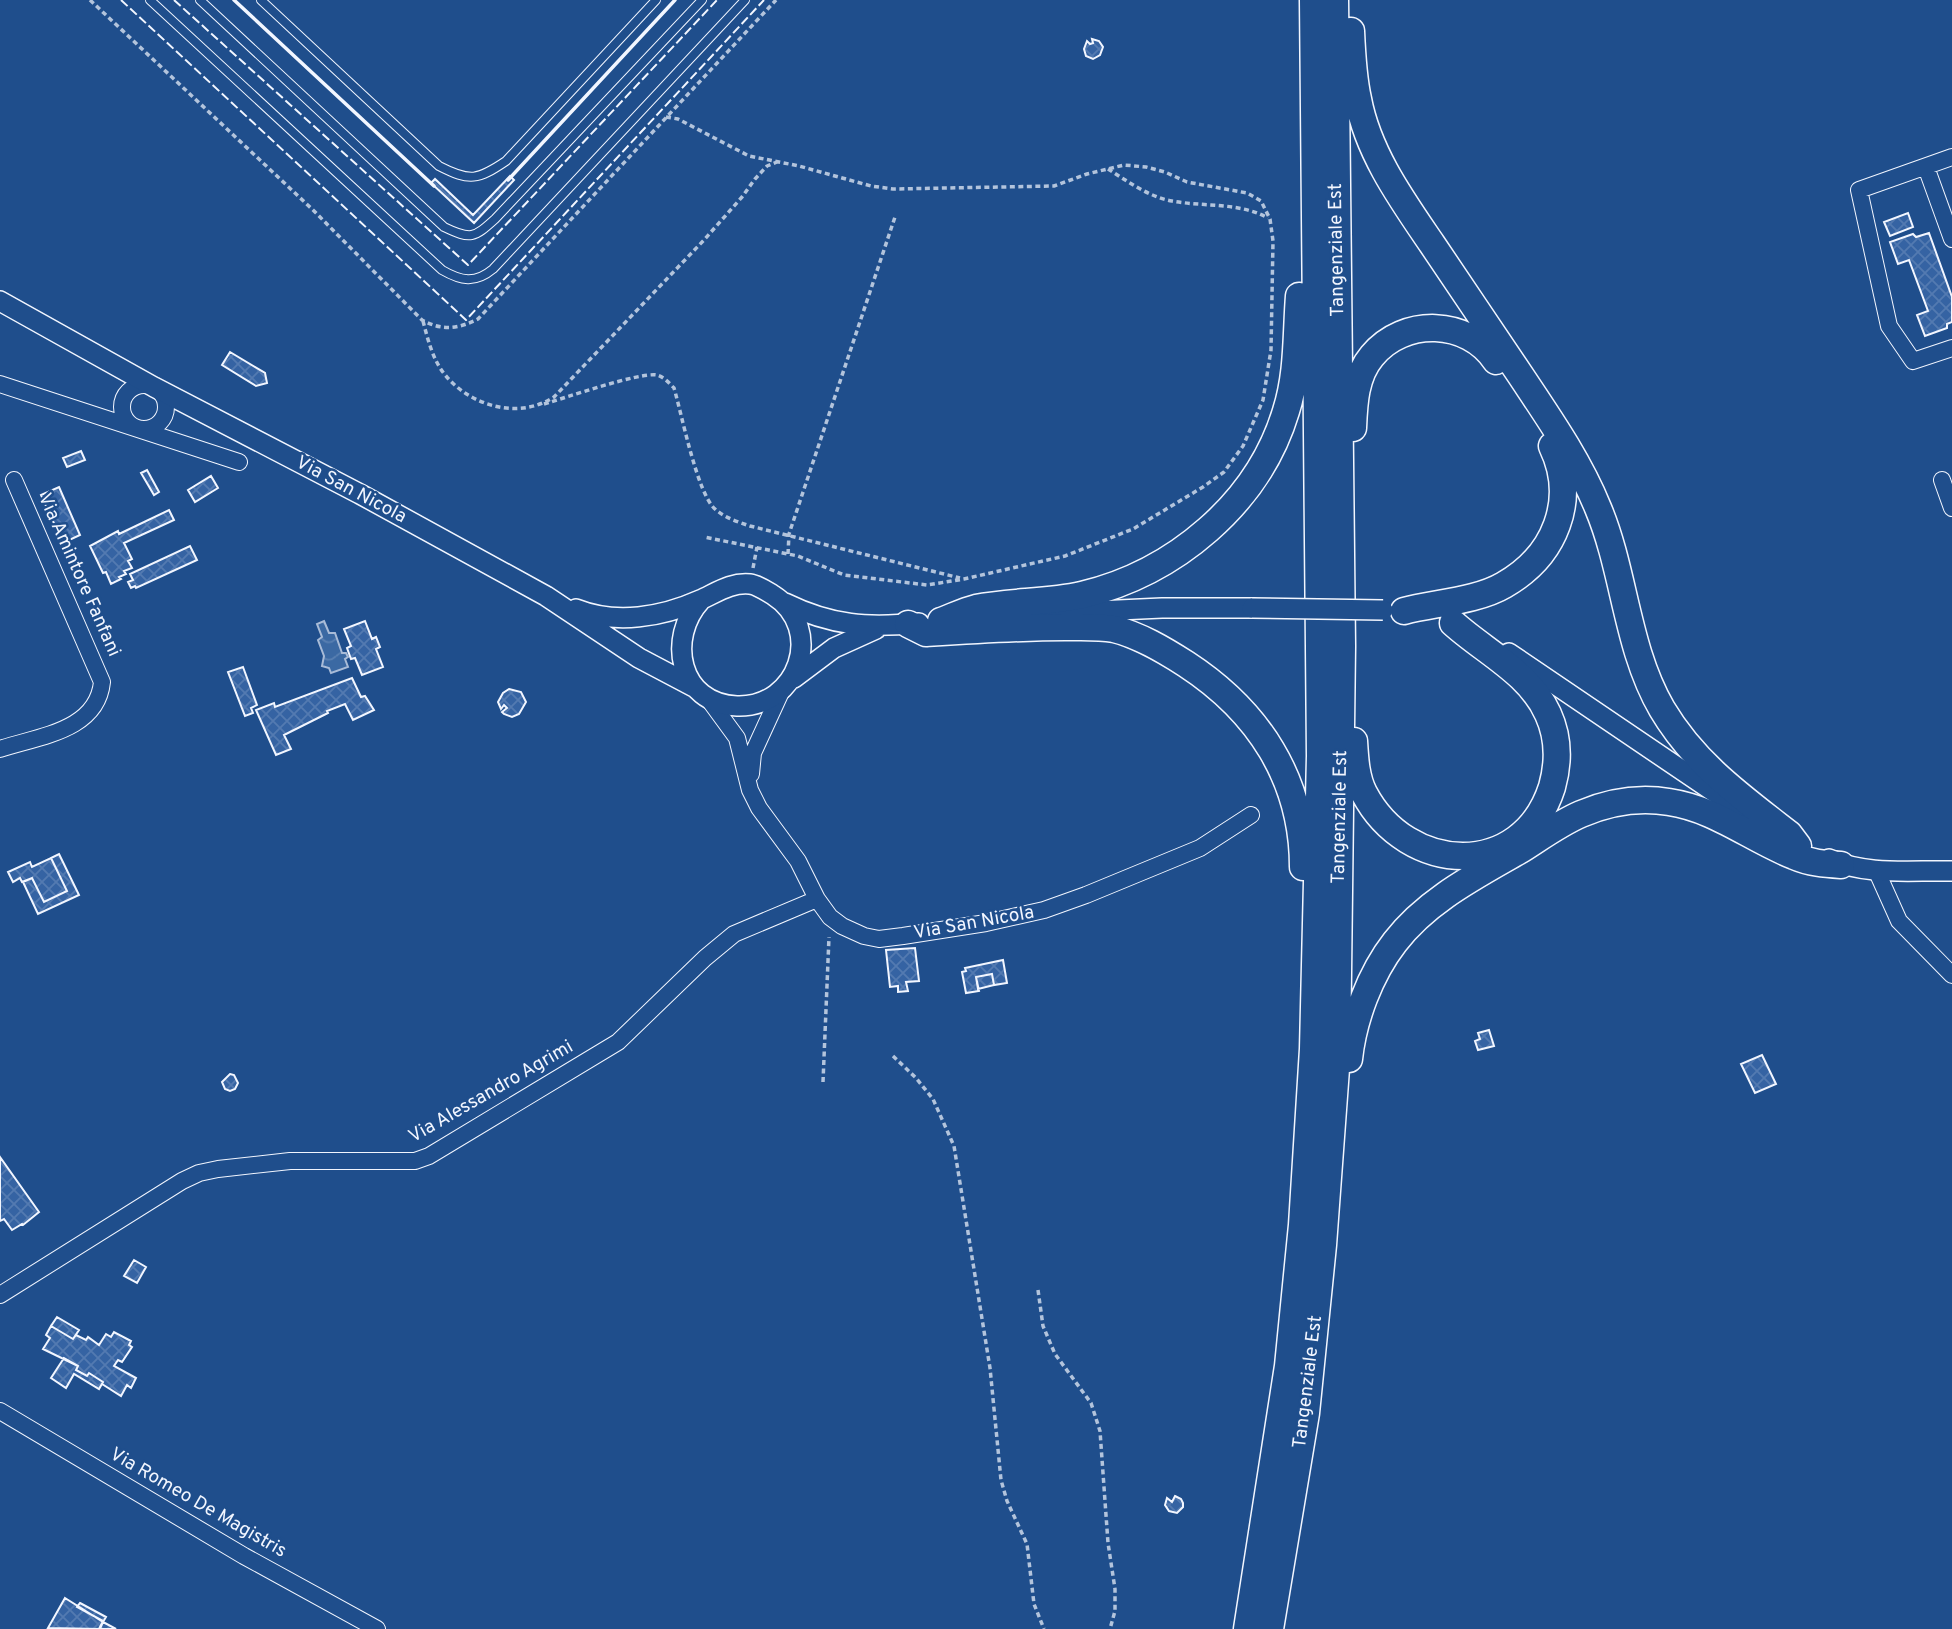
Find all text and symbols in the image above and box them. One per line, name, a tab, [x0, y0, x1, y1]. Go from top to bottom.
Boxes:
street label: Tangenziale Est	[1324, 183, 1350, 317]
street label: Via San Nicola	[292, 451, 410, 529]
street label: Via Amintore Fanfani	[32, 490, 126, 660]
street label: Tangenziale Est	[1327, 750, 1353, 884]
street label: Via San Nicola	[912, 901, 1036, 945]
street label: Via Alessandro Agrimi	[404, 1035, 578, 1149]
street label: Tangenziale Est	[1288, 1314, 1328, 1450]
street label: Via Romeo De Magistris	[105, 1442, 291, 1564]

